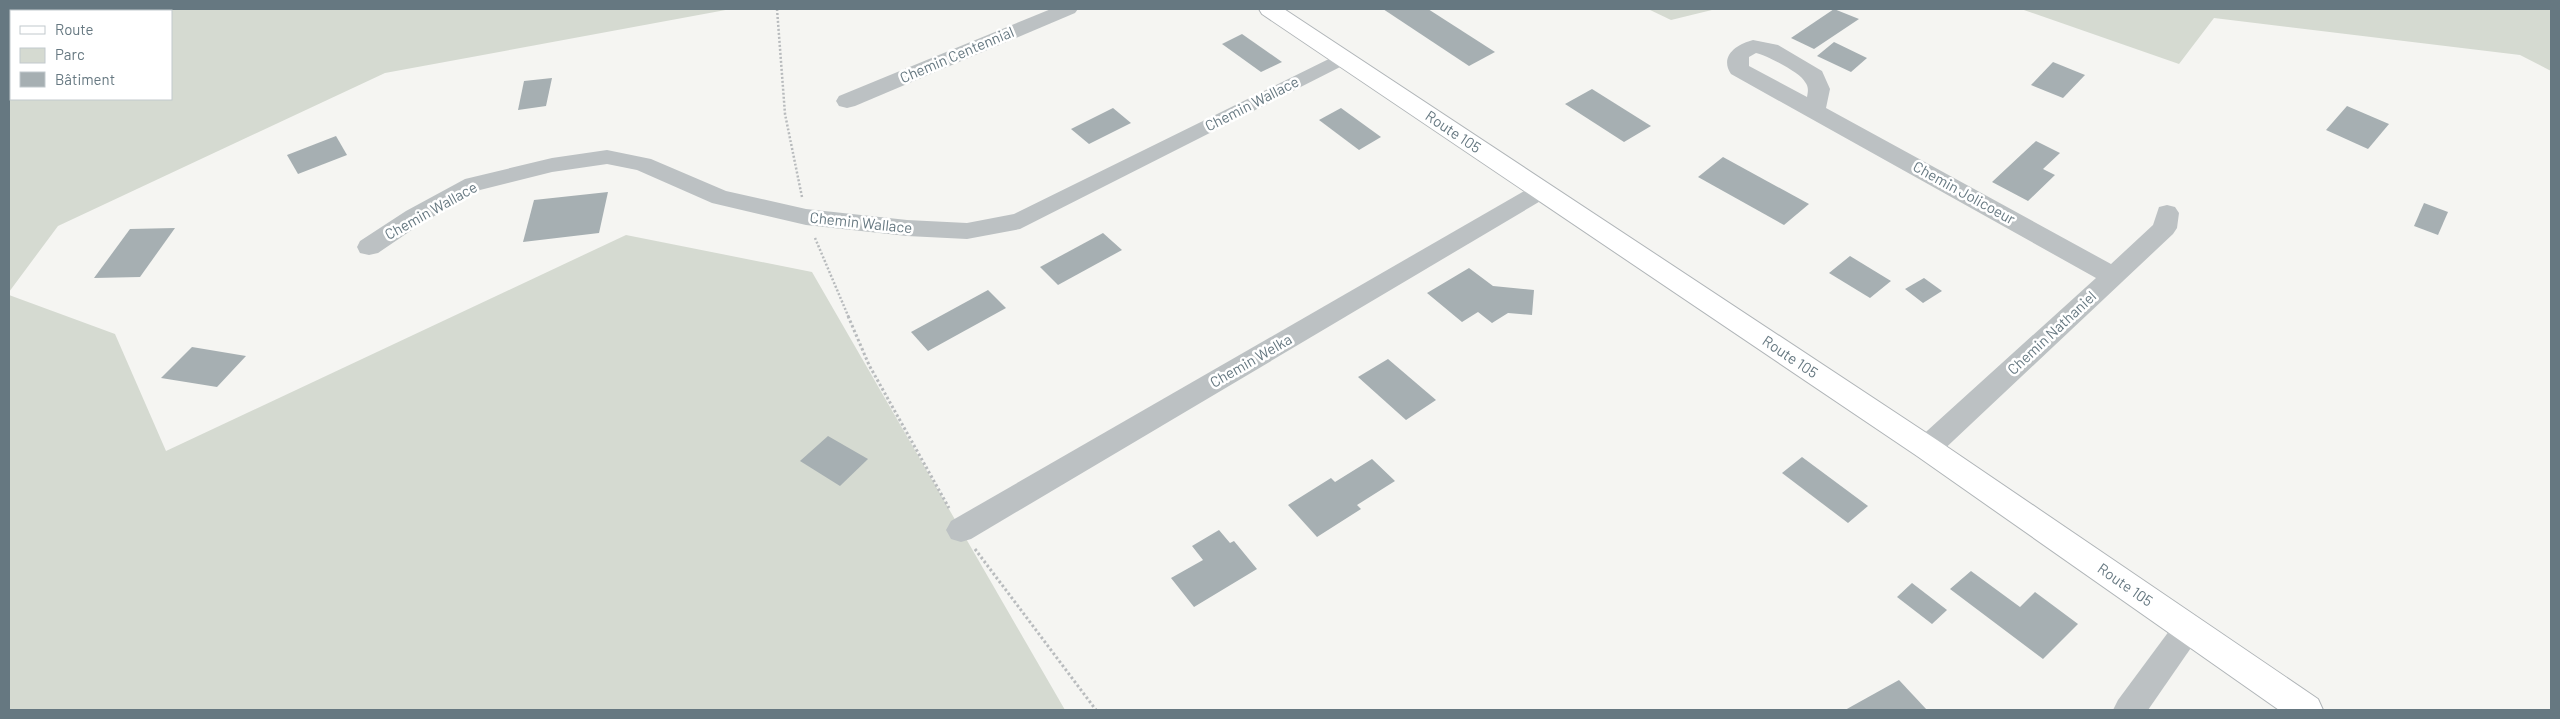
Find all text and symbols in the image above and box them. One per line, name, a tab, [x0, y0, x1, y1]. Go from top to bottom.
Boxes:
legend	[10, 10, 172, 100]
text: Route	[55, 20, 94, 38]
street label: Chemin Centennial	[897, 22, 1016, 86]
text: Parc	[55, 45, 85, 63]
text: Bâtiment	[55, 70, 115, 88]
street label: Chemin Wallace	[1202, 72, 1301, 134]
street label: Route 105	[1422, 106, 1485, 156]
street label: Chemin Jolicoeur	[1910, 157, 2019, 228]
street label: Chemin Wallace	[381, 177, 480, 243]
street label: Chemin Wallace	[809, 208, 913, 236]
street label: Chemin Nathaniel	[2003, 287, 2099, 378]
street label: Chemin Welka	[1206, 330, 1295, 391]
street label: Route 105	[1759, 331, 1822, 381]
street label: Route 105	[2095, 559, 2157, 610]

